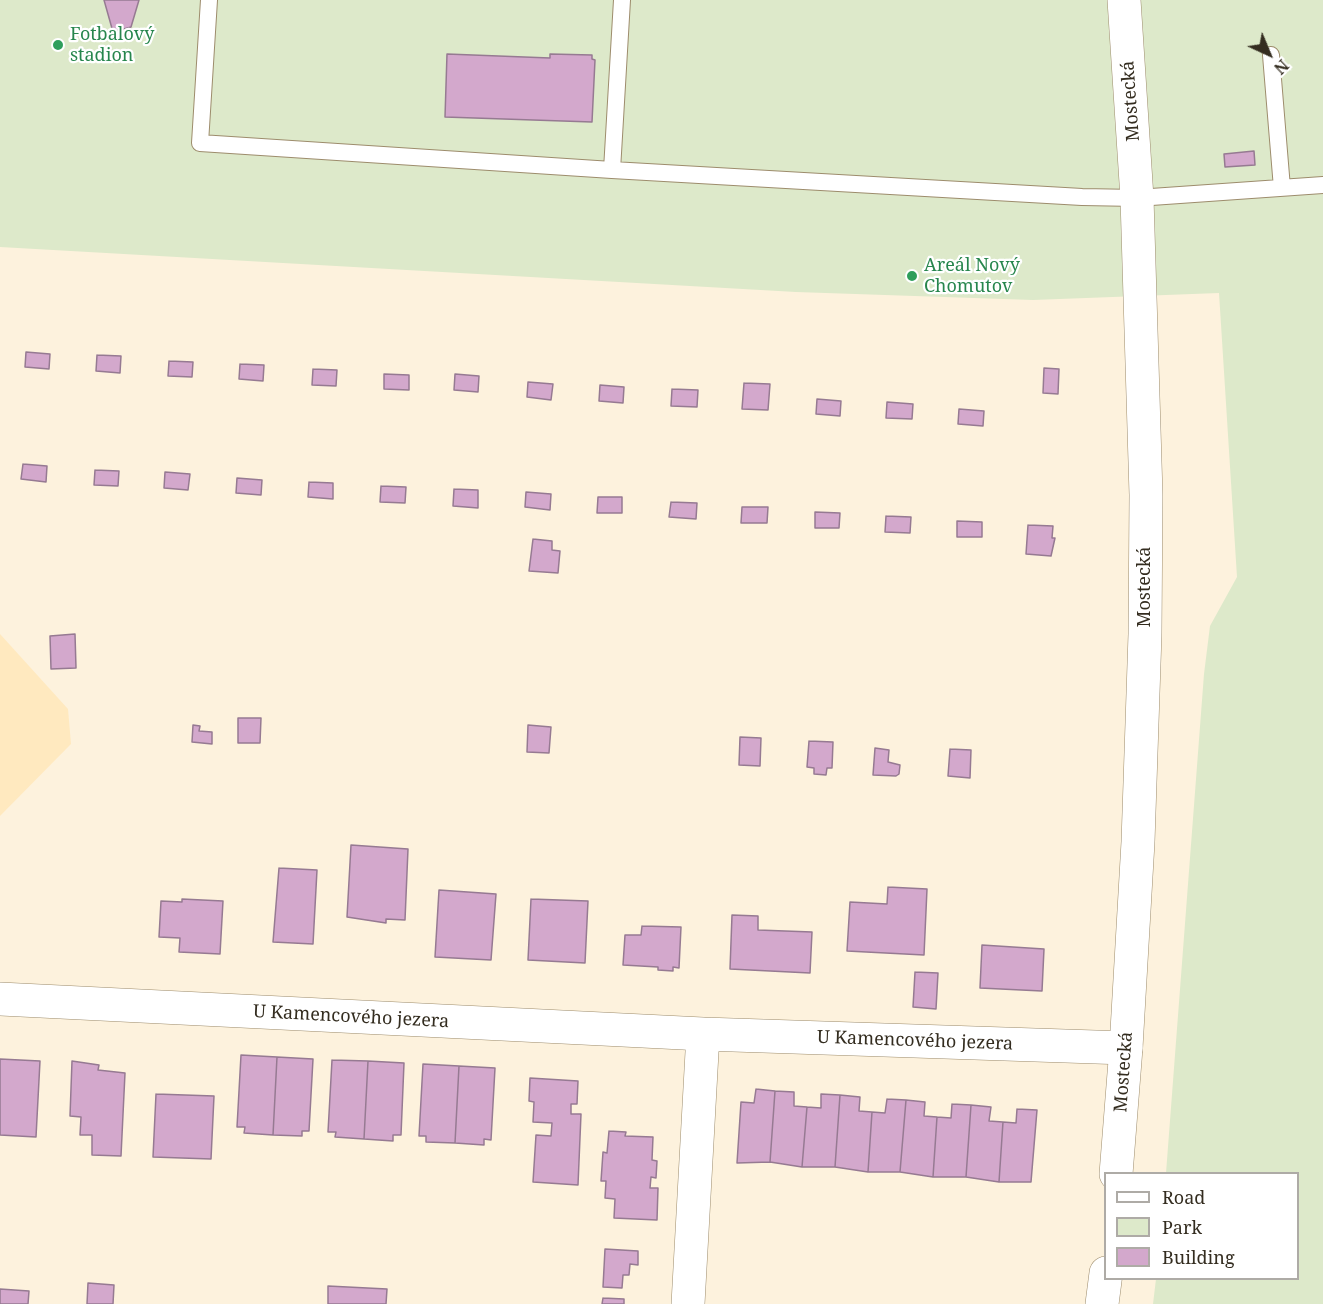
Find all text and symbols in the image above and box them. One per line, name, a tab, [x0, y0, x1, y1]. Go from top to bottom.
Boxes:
place label: Fotbalový stadion	[70, 24, 154, 66]
north arrow	[1239, 24, 1299, 84]
marker: Fotbalový stadion	[51, 38, 65, 52]
text: N	[1269, 55, 1294, 79]
street label: Mostecká	[1117, 60, 1145, 142]
place label: Areál Nový Chomutov	[924, 255, 1020, 298]
marker: Areál Nový Chomutov	[905, 269, 919, 283]
street label: Mostecká	[1134, 547, 1156, 627]
street label: U Kamencového jezera	[252, 1001, 450, 1033]
street label: U Kamencového jezera	[816, 1027, 1014, 1055]
street label: Mostecká	[1110, 1031, 1138, 1113]
legend	[1104, 1172, 1299, 1280]
text: Road	[1162, 1185, 1205, 1209]
text: Park	[1162, 1215, 1202, 1239]
text: Building	[1162, 1245, 1235, 1269]

